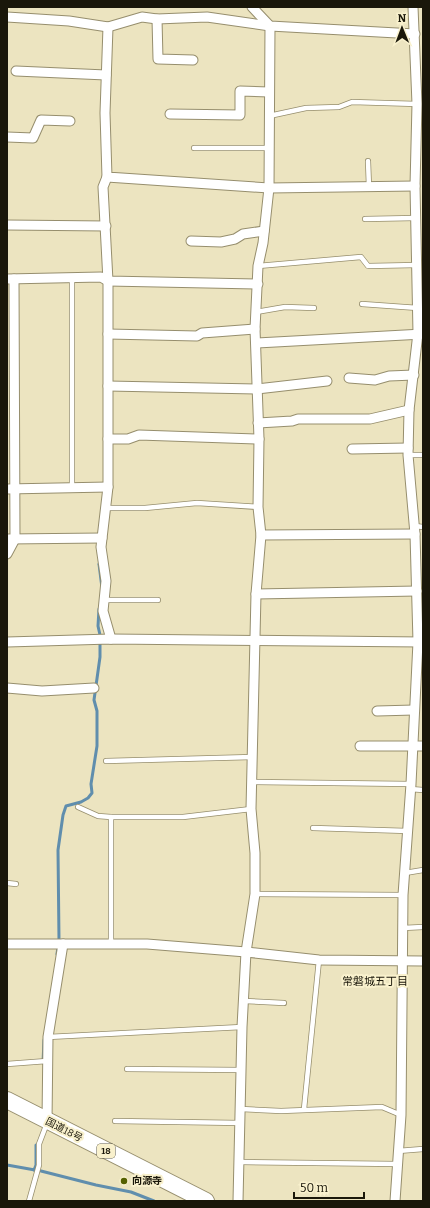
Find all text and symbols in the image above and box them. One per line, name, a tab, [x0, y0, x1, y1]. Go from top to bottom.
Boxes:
north arrow	[382, 8, 422, 48]
text: N	[397, 12, 407, 25]
district label: 常磐城五丁目	[342, 975, 408, 988]
street label: 国道18号	[43, 1116, 85, 1144]
road number: 18	[97, 1144, 115, 1158]
scale bar	[294, 1174, 364, 1200]
place label: 向源寺	[132, 1175, 162, 1187]
marker: 向源寺	[119, 1176, 129, 1186]
text: 50 m	[300, 1181, 329, 1195]

